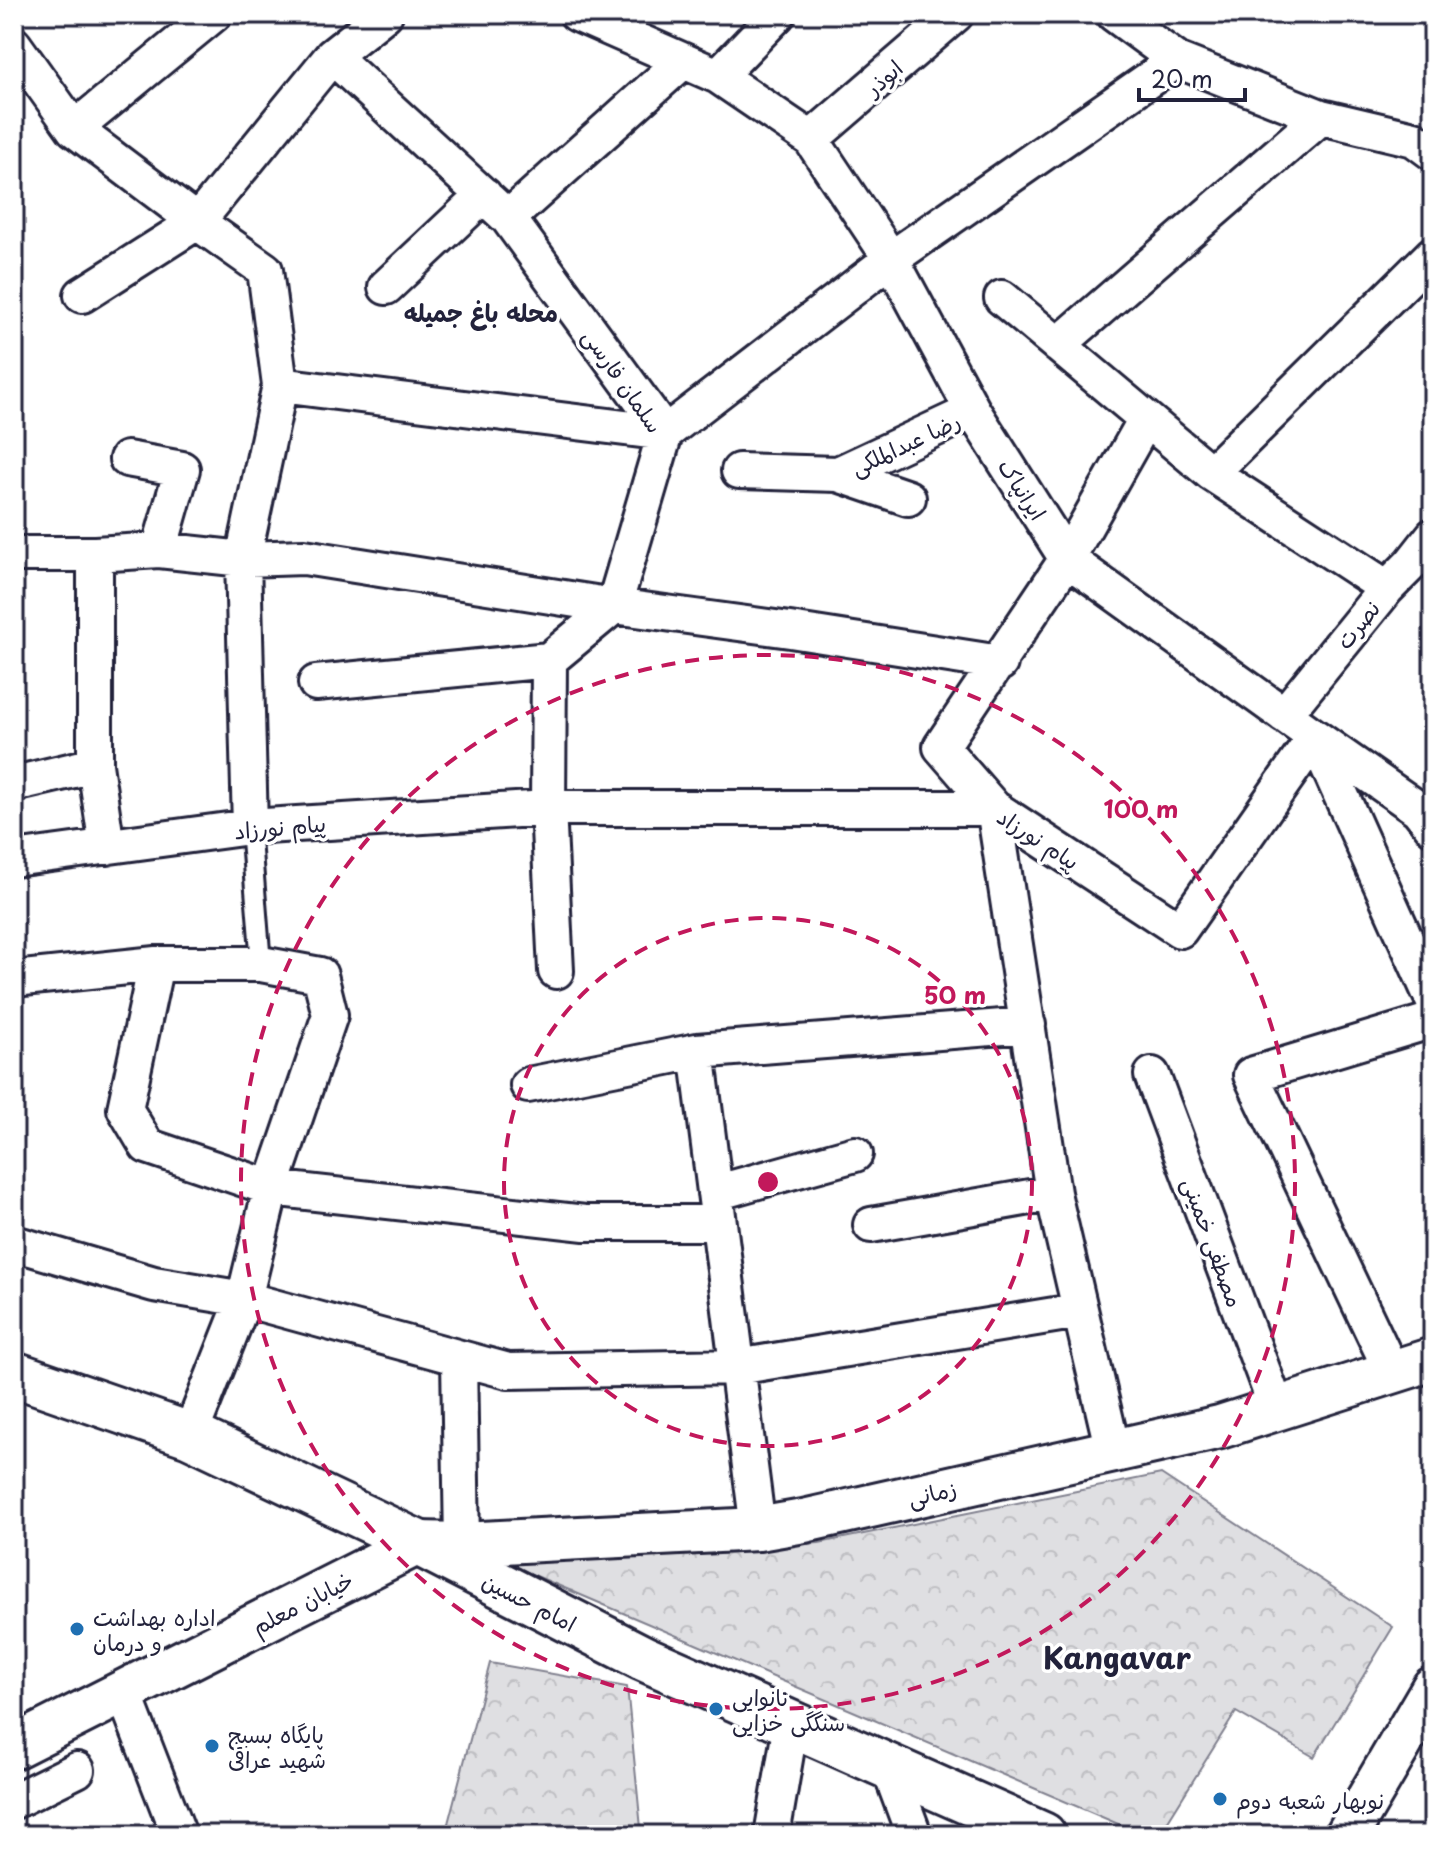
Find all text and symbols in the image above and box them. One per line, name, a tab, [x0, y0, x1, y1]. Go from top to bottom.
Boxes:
street label: ابوذر	[855, 51, 909, 104]
scale bar	[1139, 52, 1245, 102]
text: 20 m	[1151, 60, 1213, 96]
district label: محله باغ‌ جمیله	[404, 294, 558, 331]
street label: سلمان فارسی	[576, 321, 672, 439]
street label: رضا عبدالملکی	[845, 403, 965, 483]
street label: ایرانپاک	[991, 452, 1055, 526]
street label: نصرت	[1327, 592, 1387, 656]
text: 100 m	[1104, 790, 1178, 826]
street label: پیام نورزاد	[990, 799, 1087, 879]
street label: پیام نورزاد	[233, 806, 328, 848]
text: 50 m	[924, 976, 986, 1012]
centre of rings	[754, 1168, 782, 1196]
street label: مصطفی خمینی	[1175, 1173, 1253, 1311]
street label: زمانی	[904, 1470, 960, 1514]
street label: خیابان معلم	[246, 1562, 359, 1643]
street label: امام حسین	[476, 1563, 583, 1641]
place label: اداره بهداشت و درمان	[93, 1600, 215, 1658]
marker: اداره بهداشت و درمان	[68, 1620, 86, 1638]
district label: Kangavar	[1043, 1634, 1192, 1679]
place label: نانوایی سنگگی خزایی	[732, 1680, 845, 1738]
marker: نانوایی سنگگی خزایی	[707, 1700, 725, 1718]
place label: پایگاه بسیج شهید عراقی	[228, 1717, 326, 1775]
marker: پایگاه بسیج شهید عراقی	[203, 1737, 221, 1755]
place label: نوبهار شعبه دوم	[1236, 1783, 1384, 1819]
marker: نوبهار شعبه دوم	[1211, 1790, 1229, 1808]

